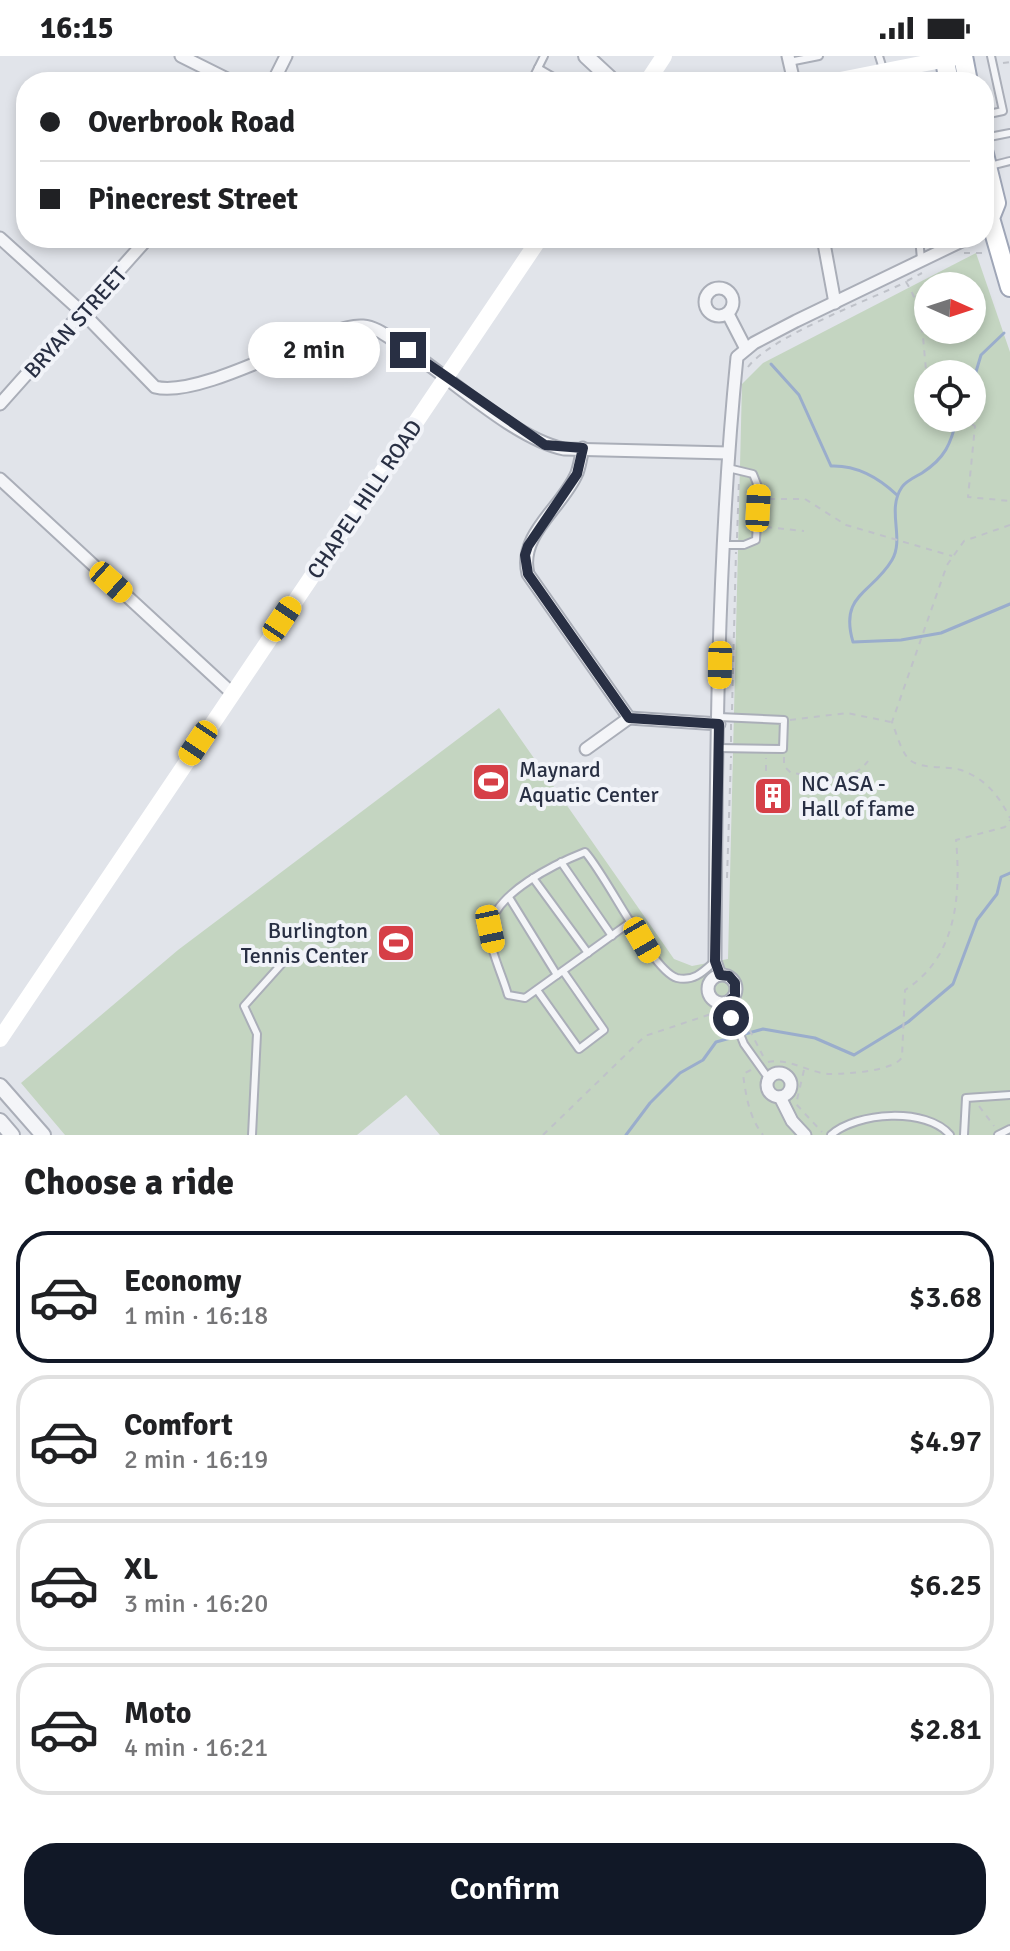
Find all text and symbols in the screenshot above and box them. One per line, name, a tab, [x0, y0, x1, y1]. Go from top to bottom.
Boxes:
text: 16:15	[40, 10, 114, 47]
text: Overbrook Road	[88, 104, 295, 141]
text: Pinecrest Street	[88, 181, 298, 218]
street label: BRYAN STREET	[18, 261, 133, 384]
north arrow	[914, 272, 986, 344]
map controls	[914, 272, 986, 432]
callout: 2 min	[248, 322, 380, 378]
route end	[390, 332, 426, 368]
text: 2 min	[283, 334, 345, 366]
button: locate	[914, 360, 986, 432]
street label: CHAPEL HILL ROAD	[301, 415, 428, 584]
car	[745, 483, 771, 533]
car	[85, 557, 137, 607]
car	[259, 592, 305, 646]
car	[708, 641, 732, 689]
car	[175, 716, 221, 770]
place label: Maynard Aquatic Center	[519, 756, 659, 808]
sports icon: Maynard Aquatic Center	[470, 761, 512, 803]
place label: NC ASA - Hall of fame	[801, 770, 915, 822]
building icon: NC ASA - Hall of fame	[752, 775, 794, 817]
car	[473, 903, 507, 955]
car	[620, 913, 664, 967]
place label: Burlington Tennis Center	[241, 917, 368, 969]
sports icon: Burlington Tennis Center	[375, 922, 417, 964]
route start	[713, 1000, 749, 1036]
text: Choose a ride	[24, 1160, 234, 1205]
icon: car	[28, 1261, 100, 1333]
text: Economy	[124, 1263, 241, 1300]
text: $3.68	[909, 1279, 982, 1316]
text: 1 min · 16:18	[124, 1300, 268, 1332]
icon: car	[28, 1405, 100, 1477]
text: Comfort	[124, 1407, 233, 1444]
text: $4.97	[909, 1423, 982, 1460]
text: 2 min · 16:19	[124, 1444, 268, 1476]
icon: car	[28, 1549, 100, 1621]
text: XL	[124, 1551, 158, 1588]
text: $6.25	[909, 1567, 982, 1604]
text: 3 min · 16:20	[124, 1588, 268, 1620]
icon: car	[28, 1693, 100, 1765]
text: Moto	[124, 1695, 191, 1732]
text: $2.81	[909, 1711, 982, 1748]
text: 4 min · 16:21	[124, 1732, 268, 1764]
button: Confirm	[24, 1843, 986, 1935]

